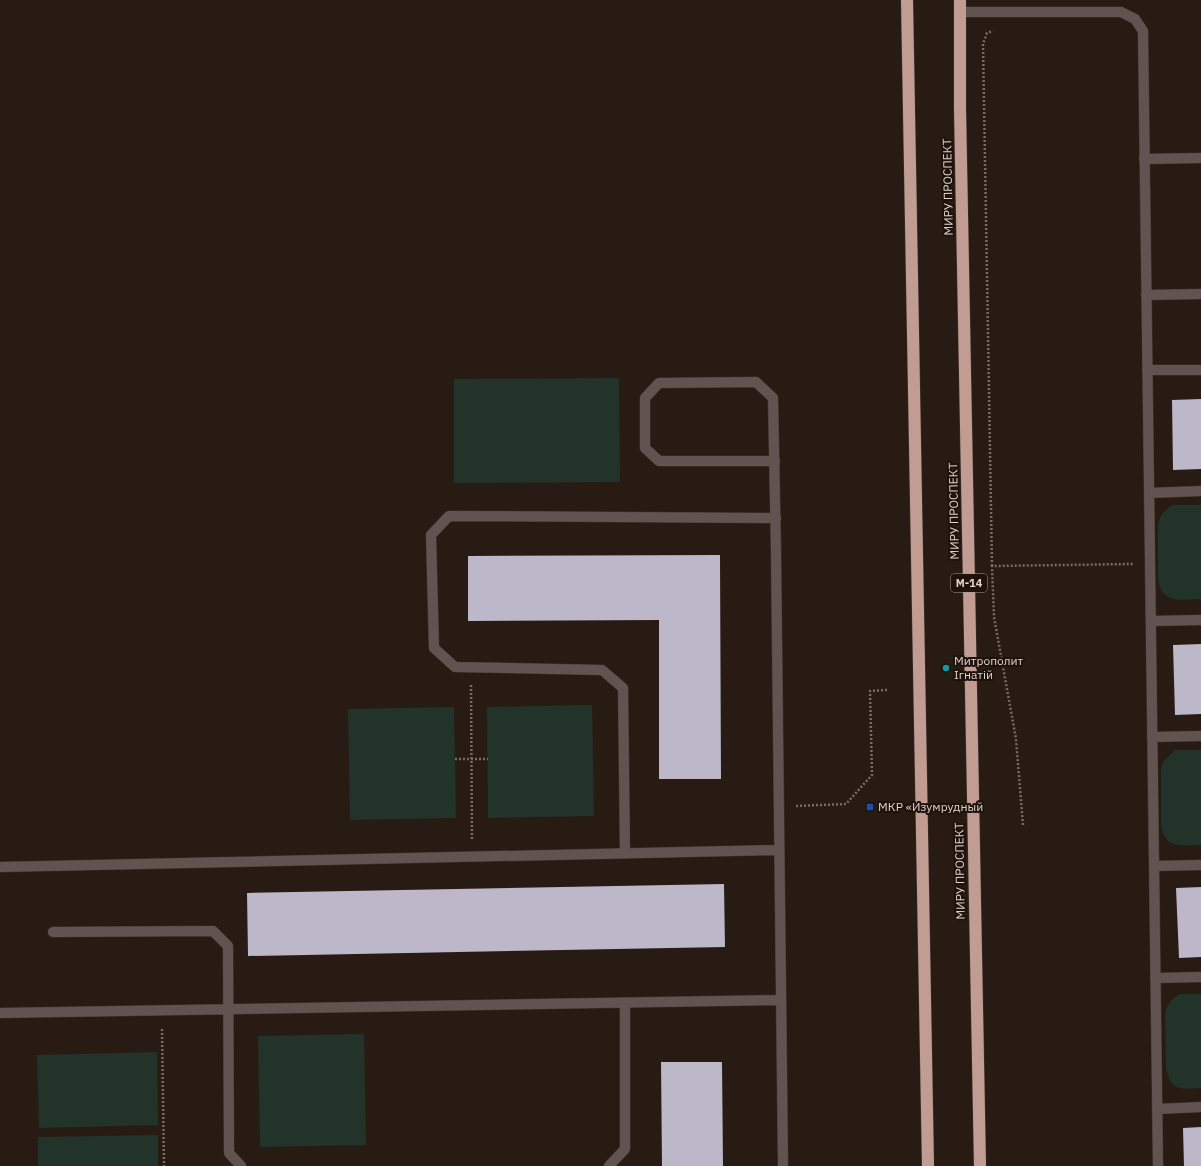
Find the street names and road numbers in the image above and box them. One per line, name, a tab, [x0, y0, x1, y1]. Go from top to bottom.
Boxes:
street label: МИРУ ПРОСПЕКТ	[939, 138, 956, 236]
street label: МИРУ ПРОСПЕКТ	[945, 462, 962, 560]
road number: М-14	[951, 574, 987, 592]
street label: МИРУ ПРОСПЕКТ	[951, 822, 968, 920]

